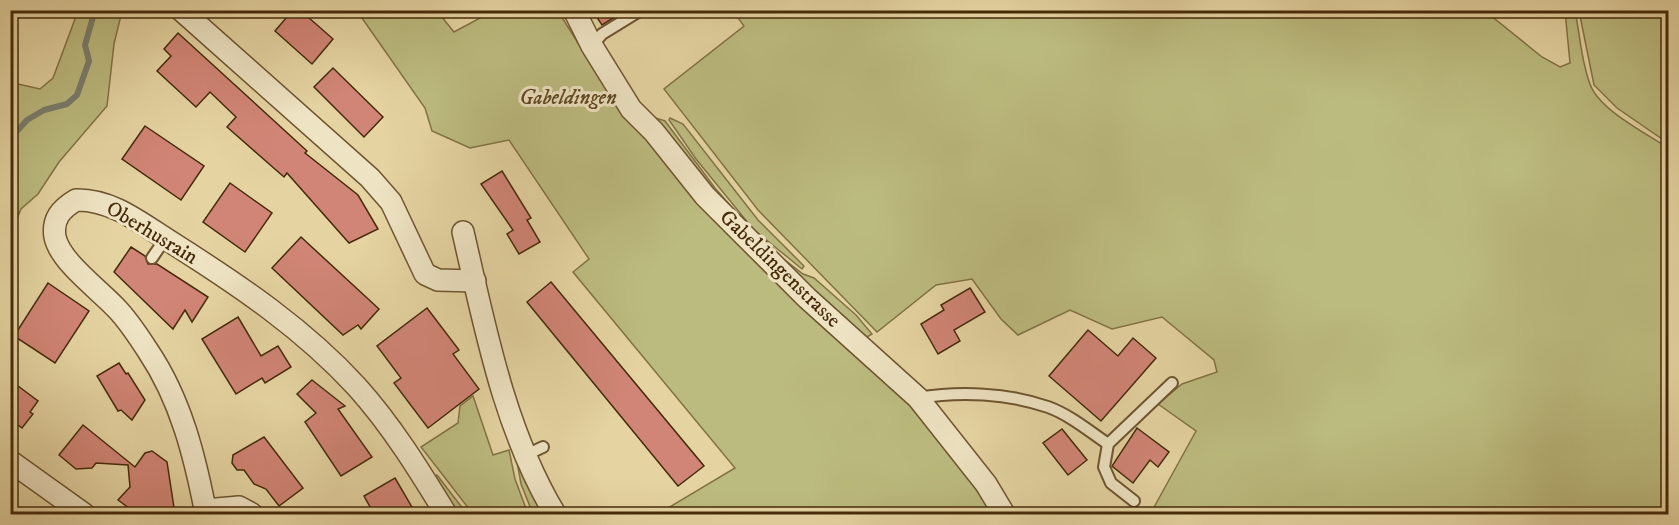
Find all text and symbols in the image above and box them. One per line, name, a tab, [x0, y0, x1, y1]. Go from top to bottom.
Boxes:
park label: Gabeldingen	[519, 85, 617, 111]
street label: Oberhusrain	[101, 196, 203, 270]
street label: Gabeldingenstrasse	[714, 205, 846, 334]

